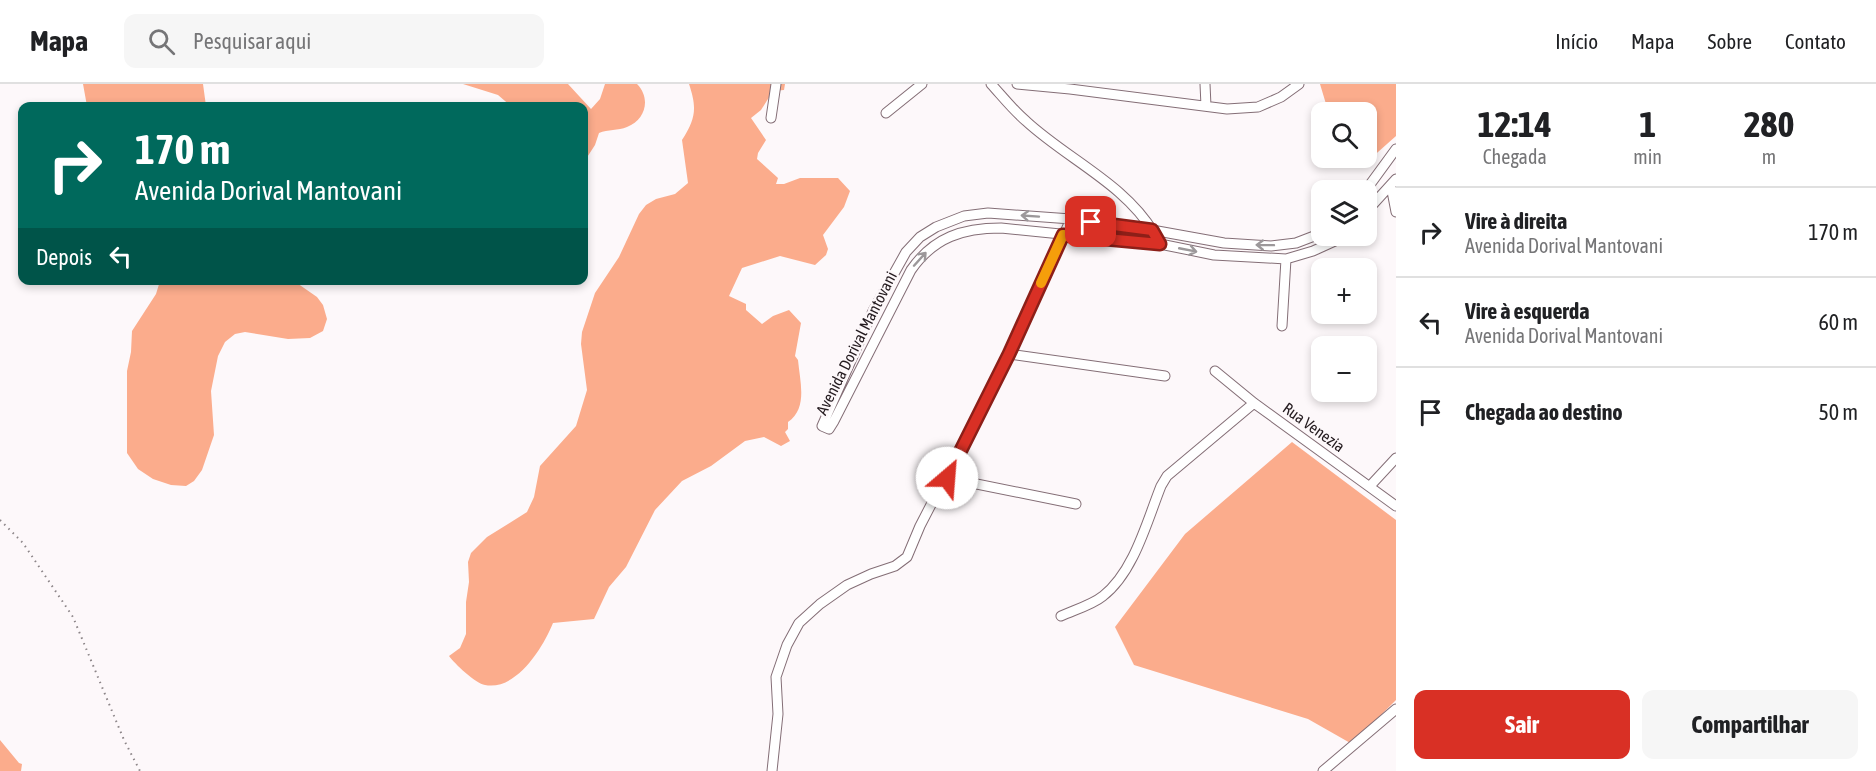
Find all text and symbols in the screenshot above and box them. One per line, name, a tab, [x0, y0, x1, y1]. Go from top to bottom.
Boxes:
search box	[124, 14, 544, 68]
text: Mapa	[30, 25, 88, 57]
icon: search	[145, 25, 178, 58]
text: Pesquisar aqui	[193, 28, 311, 54]
text: Início	[1555, 29, 1598, 53]
text: Mapa	[1631, 29, 1675, 53]
text: Sobre	[1708, 29, 1752, 53]
text: Contato	[1785, 29, 1846, 53]
map controls	[1311, 102, 1377, 402]
button: search	[1311, 102, 1377, 168]
text: 12:14	[1478, 103, 1552, 145]
text: 1	[1639, 103, 1656, 145]
text: 280	[1744, 103, 1794, 145]
text: 170 m	[135, 125, 230, 173]
icon: right	[36, 126, 114, 204]
text: Chegada	[1483, 145, 1547, 168]
text: min	[1633, 145, 1662, 168]
text: m	[1762, 145, 1776, 168]
text: Avenida Dorival Mantovani	[135, 175, 402, 206]
button: layers	[1311, 180, 1377, 246]
pin	[1065, 196, 1116, 247]
icon: arrive	[1074, 205, 1107, 238]
text: Vire à direita	[1465, 208, 1567, 234]
one-way arrow	[1021, 211, 1041, 222]
icon: right	[1414, 216, 1447, 249]
text: 170 m	[1808, 219, 1858, 245]
text: Avenida Dorival Mantovani	[1465, 234, 1663, 257]
one-way arrow	[1256, 239, 1276, 251]
icon: left	[104, 240, 137, 273]
text: Depois	[36, 244, 92, 270]
one-way arrow	[1178, 245, 1198, 256]
one-way arrow	[913, 252, 927, 267]
button: +	[1311, 258, 1377, 324]
street label: Avenida Dorival Mantovani	[812, 268, 900, 418]
text: Vire à esquerda	[1465, 298, 1590, 324]
icon: left	[1414, 306, 1447, 339]
text: 60 m	[1818, 309, 1858, 335]
text: Avenida Dorival Mantovani	[1465, 324, 1663, 347]
button: −	[1311, 336, 1377, 402]
icon: arrive	[1414, 396, 1447, 429]
street label: Rua Venezia	[1280, 399, 1348, 455]
text: Chegada ao destino	[1465, 399, 1623, 425]
text: 50 m	[1818, 399, 1858, 425]
position arrow	[915, 446, 979, 510]
button: Sair	[1414, 690, 1630, 759]
button: Compartilhar	[1642, 690, 1858, 759]

